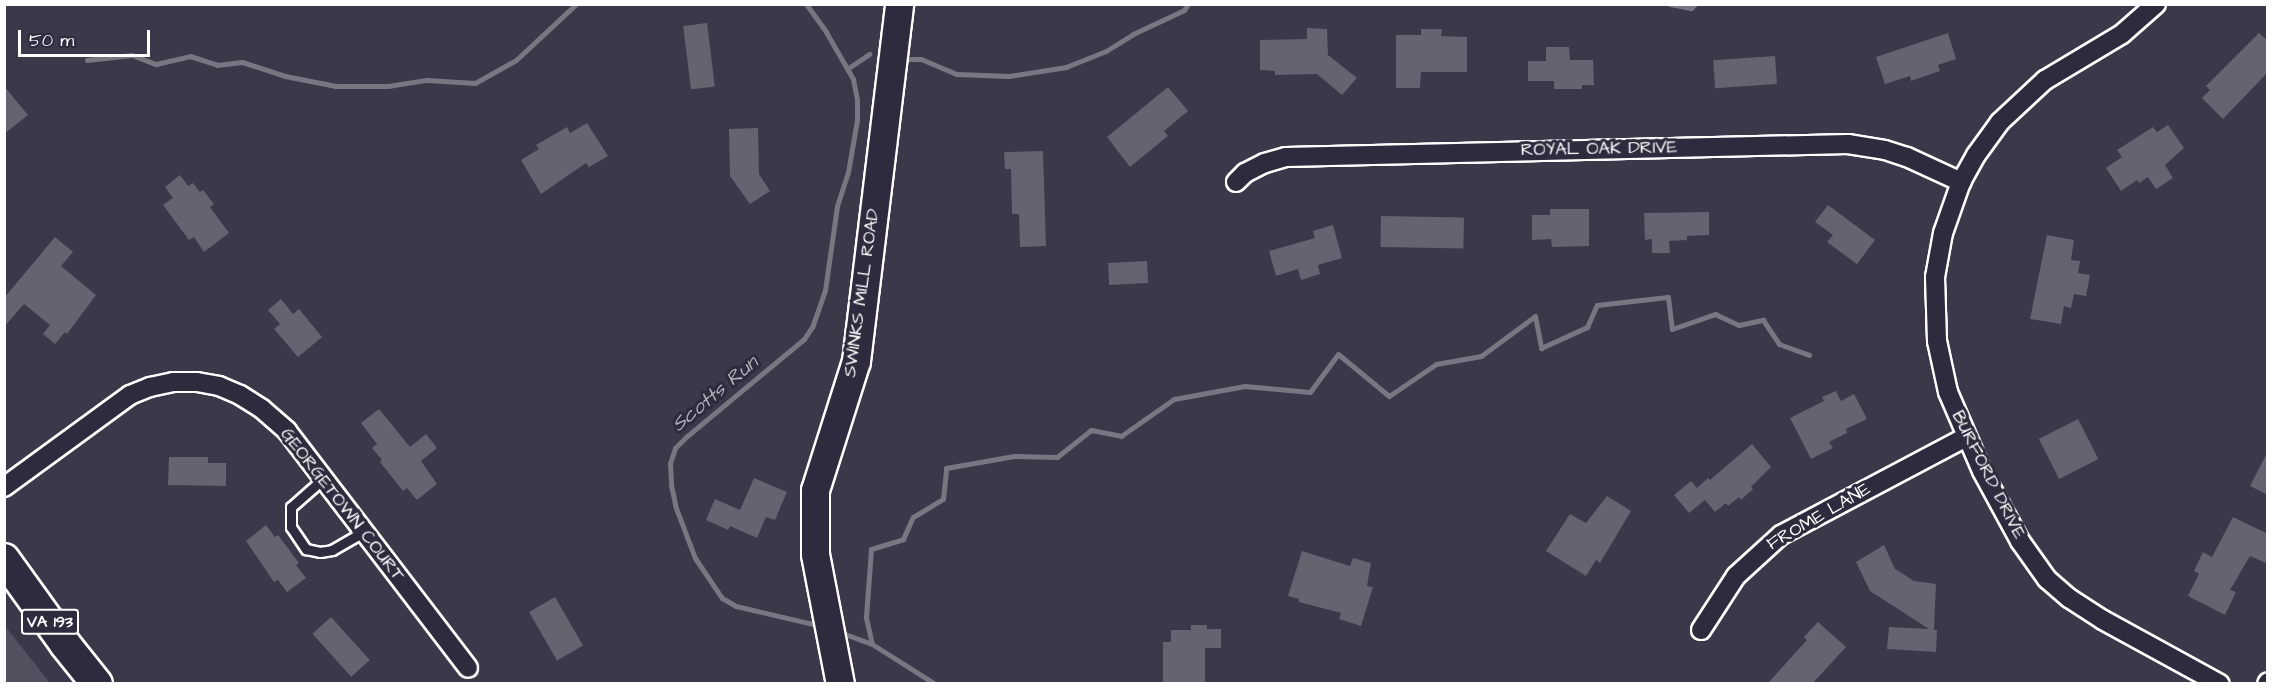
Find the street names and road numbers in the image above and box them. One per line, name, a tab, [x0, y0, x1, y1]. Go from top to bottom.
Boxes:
street label: ROYAL OAK DRIVE	[1521, 137, 1677, 161]
street label: SWINKS MILL ROAD	[839, 207, 885, 379]
street label: BURFORD DRIVE	[1946, 407, 2030, 543]
street label: GEORGETOWN COURT	[275, 424, 409, 586]
street label: FROME LANE	[1763, 479, 1875, 555]
road number: VA 193	[20, 609, 80, 635]

